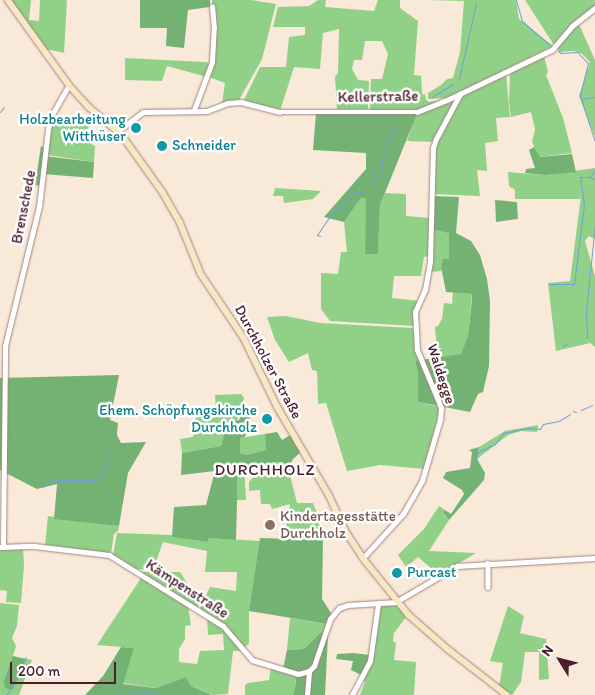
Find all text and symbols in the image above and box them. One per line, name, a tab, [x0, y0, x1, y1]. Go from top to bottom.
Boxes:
street label: Kellerstraße	[338, 87, 418, 107]
place label: Holzbearbeitung Witthüser	[19, 110, 126, 145]
marker: Holzbearbeitung Witthüser	[130, 122, 142, 134]
place label: Schneider	[172, 137, 236, 155]
marker: Schneider	[156, 140, 168, 152]
street label: Brenschede	[8, 169, 40, 245]
street label: Durchholzer Straße	[230, 302, 306, 422]
street label: Waldegge	[423, 342, 459, 406]
place label: Ehem. Schöpfungskirche Durchholz	[100, 401, 257, 436]
marker: Ehem. Schöpfungskirche Durchholz	[261, 413, 273, 425]
district label: DURCHHOLZ	[213, 460, 317, 480]
place label: Kindertagesstätte Durchholz	[280, 507, 396, 542]
marker: Kindertagesstätte Durchholz	[264, 519, 276, 531]
street label: Kämpenstraße	[142, 556, 232, 622]
place label: Purcast	[407, 564, 456, 582]
marker: Purcast	[391, 567, 403, 579]
north arrow	[535, 635, 585, 685]
text: N	[538, 642, 557, 660]
scale bar	[12, 652, 119, 684]
text: 200 m	[18, 662, 60, 680]

